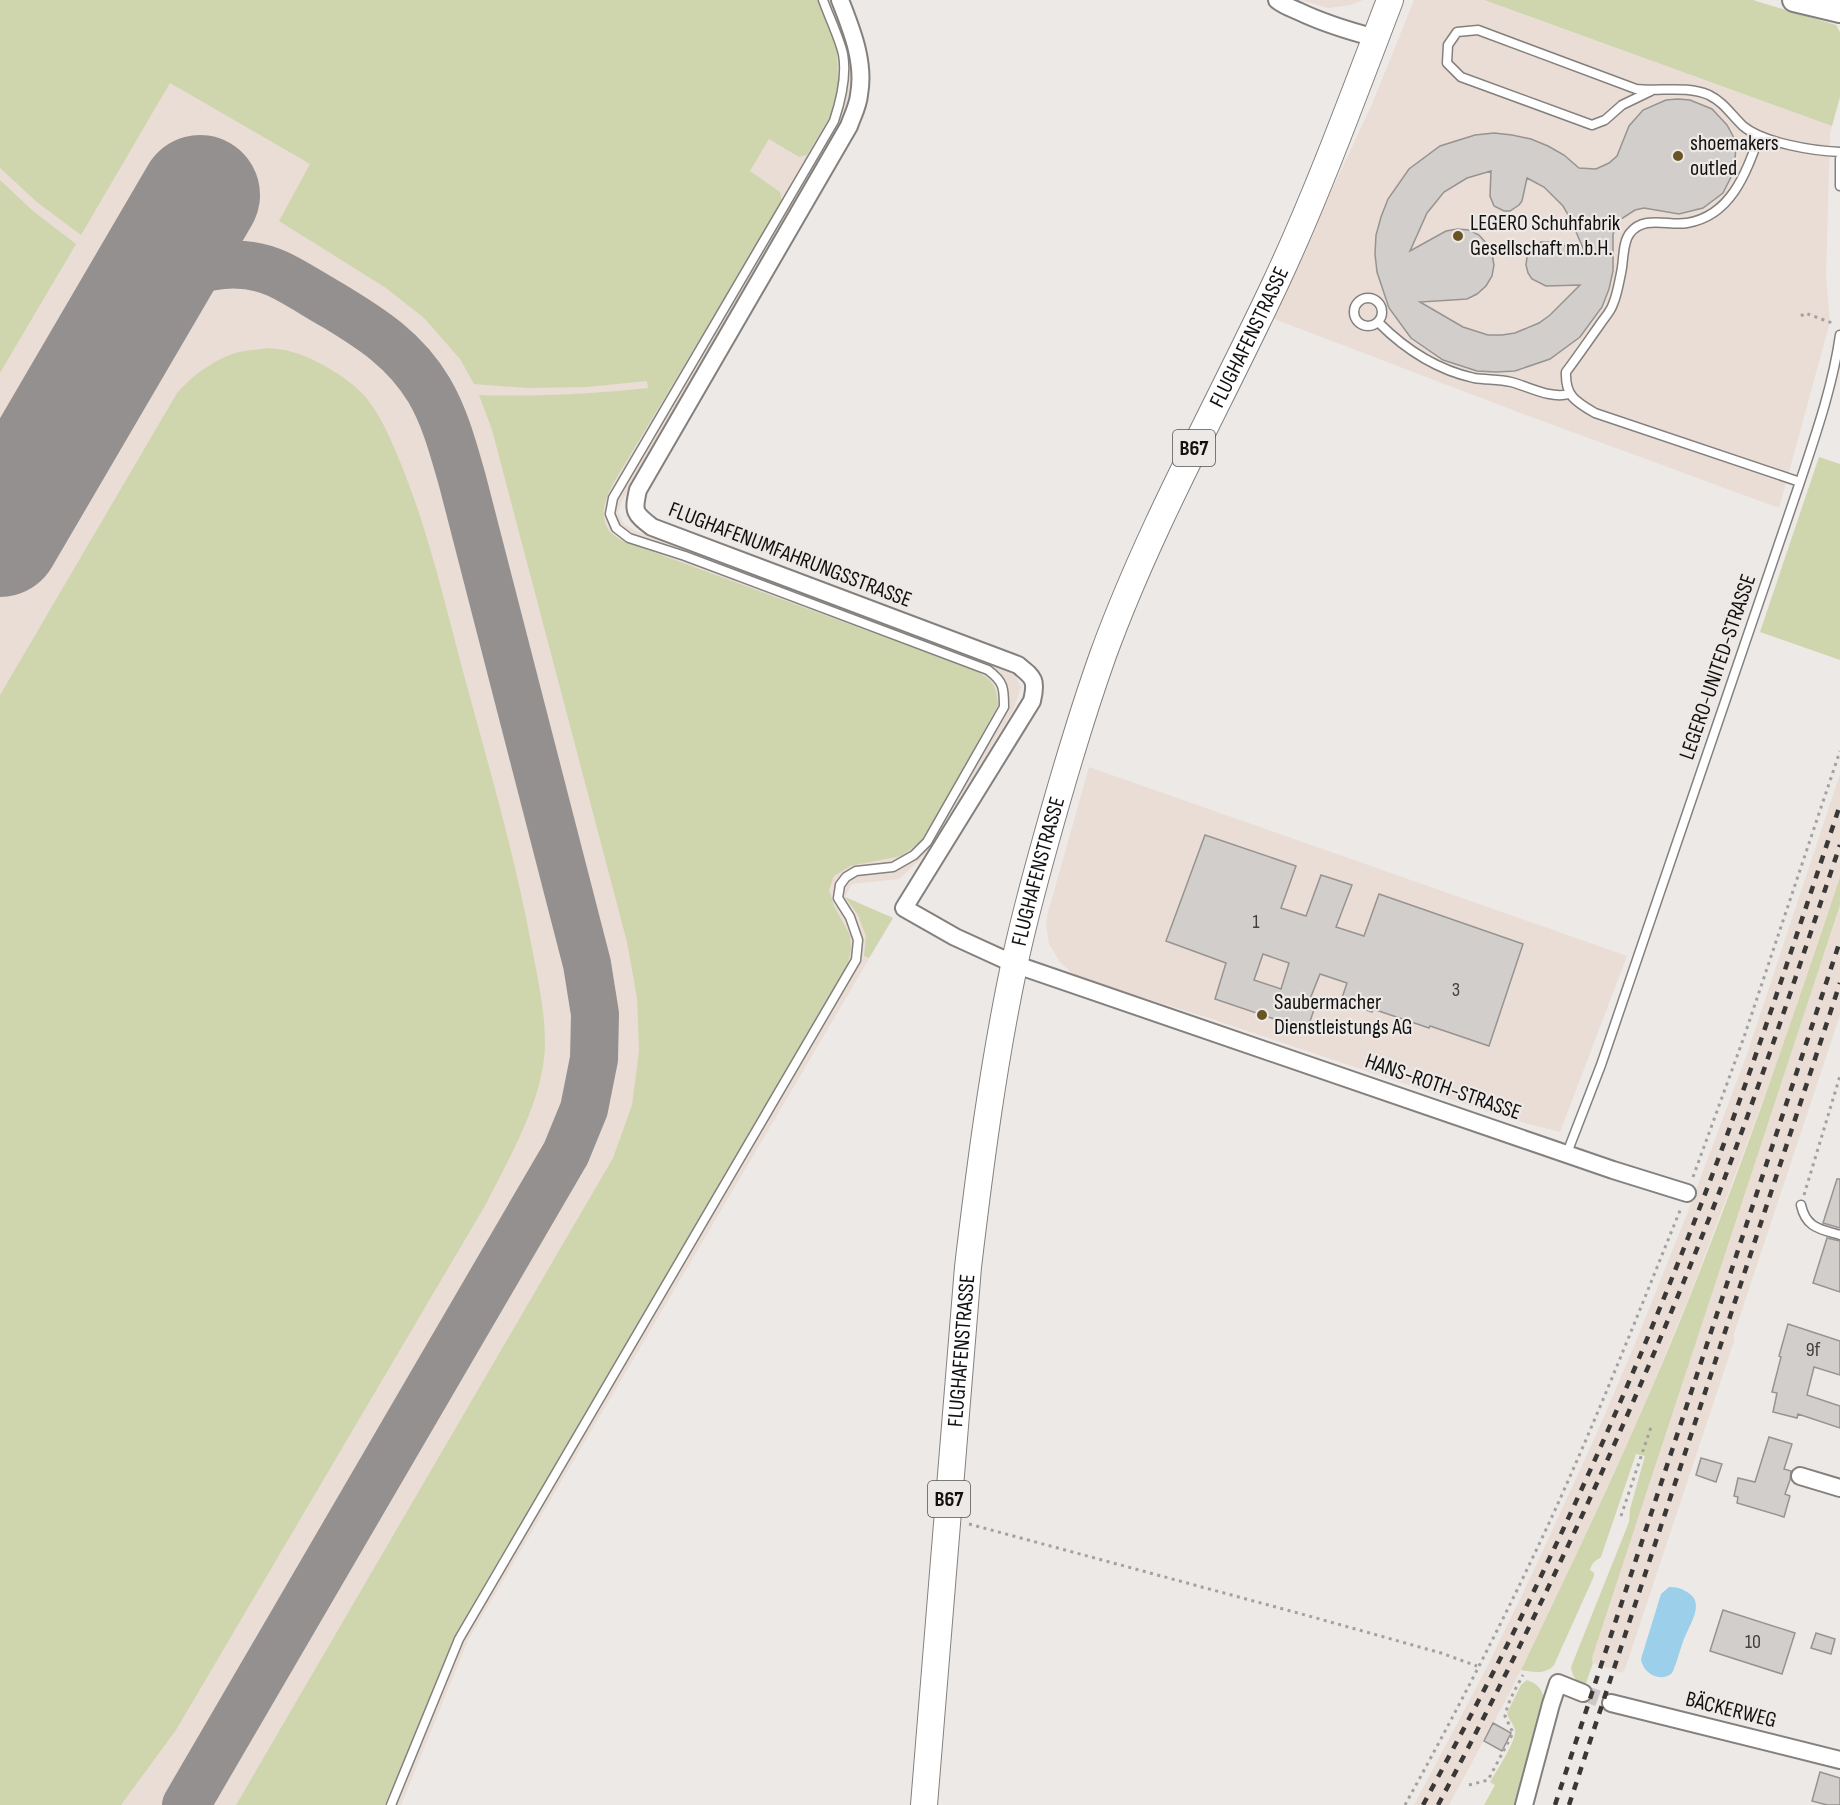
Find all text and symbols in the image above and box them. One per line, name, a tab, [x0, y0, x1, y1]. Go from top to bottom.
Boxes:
place label: shoemakers outled	[1690, 130, 1779, 182]
marker: shoemakers outled	[1671, 149, 1685, 163]
place label: LEGERO Schuhfabrik Gesellschaft m.b.H.	[1470, 210, 1621, 262]
marker: LEGERO Schuhfabrik Gesellschaft m.b.H.	[1451, 229, 1465, 243]
street label: FLUGHAFENSTRASSE	[1203, 263, 1295, 412]
road number: B67	[1173, 430, 1215, 466]
street label: FLUGHAFENUMFAHRUNGSSTRASSE	[665, 496, 915, 614]
street label: LEGERO-UNITED-STRASSE	[1674, 571, 1762, 763]
street label: FLUGHAFENSTRASSE	[1005, 794, 1071, 948]
house number: 1	[1253, 910, 1260, 934]
house number: 3	[1452, 978, 1460, 1002]
place label: Saubermacher Dienstleistungs AG	[1274, 989, 1412, 1041]
marker: Saubermacher Dienstleistungs AG	[1255, 1008, 1269, 1022]
street label: HANS-ROTH-STRASSE	[1361, 1048, 1525, 1126]
street label: FLUGHAFENSTRASSE	[941, 1273, 981, 1428]
house number: 9f	[1806, 1338, 1821, 1362]
road number: B67	[928, 1481, 970, 1517]
house number: 10	[1745, 1630, 1761, 1654]
street label: BÄCKERWEG	[1683, 1686, 1779, 1734]

